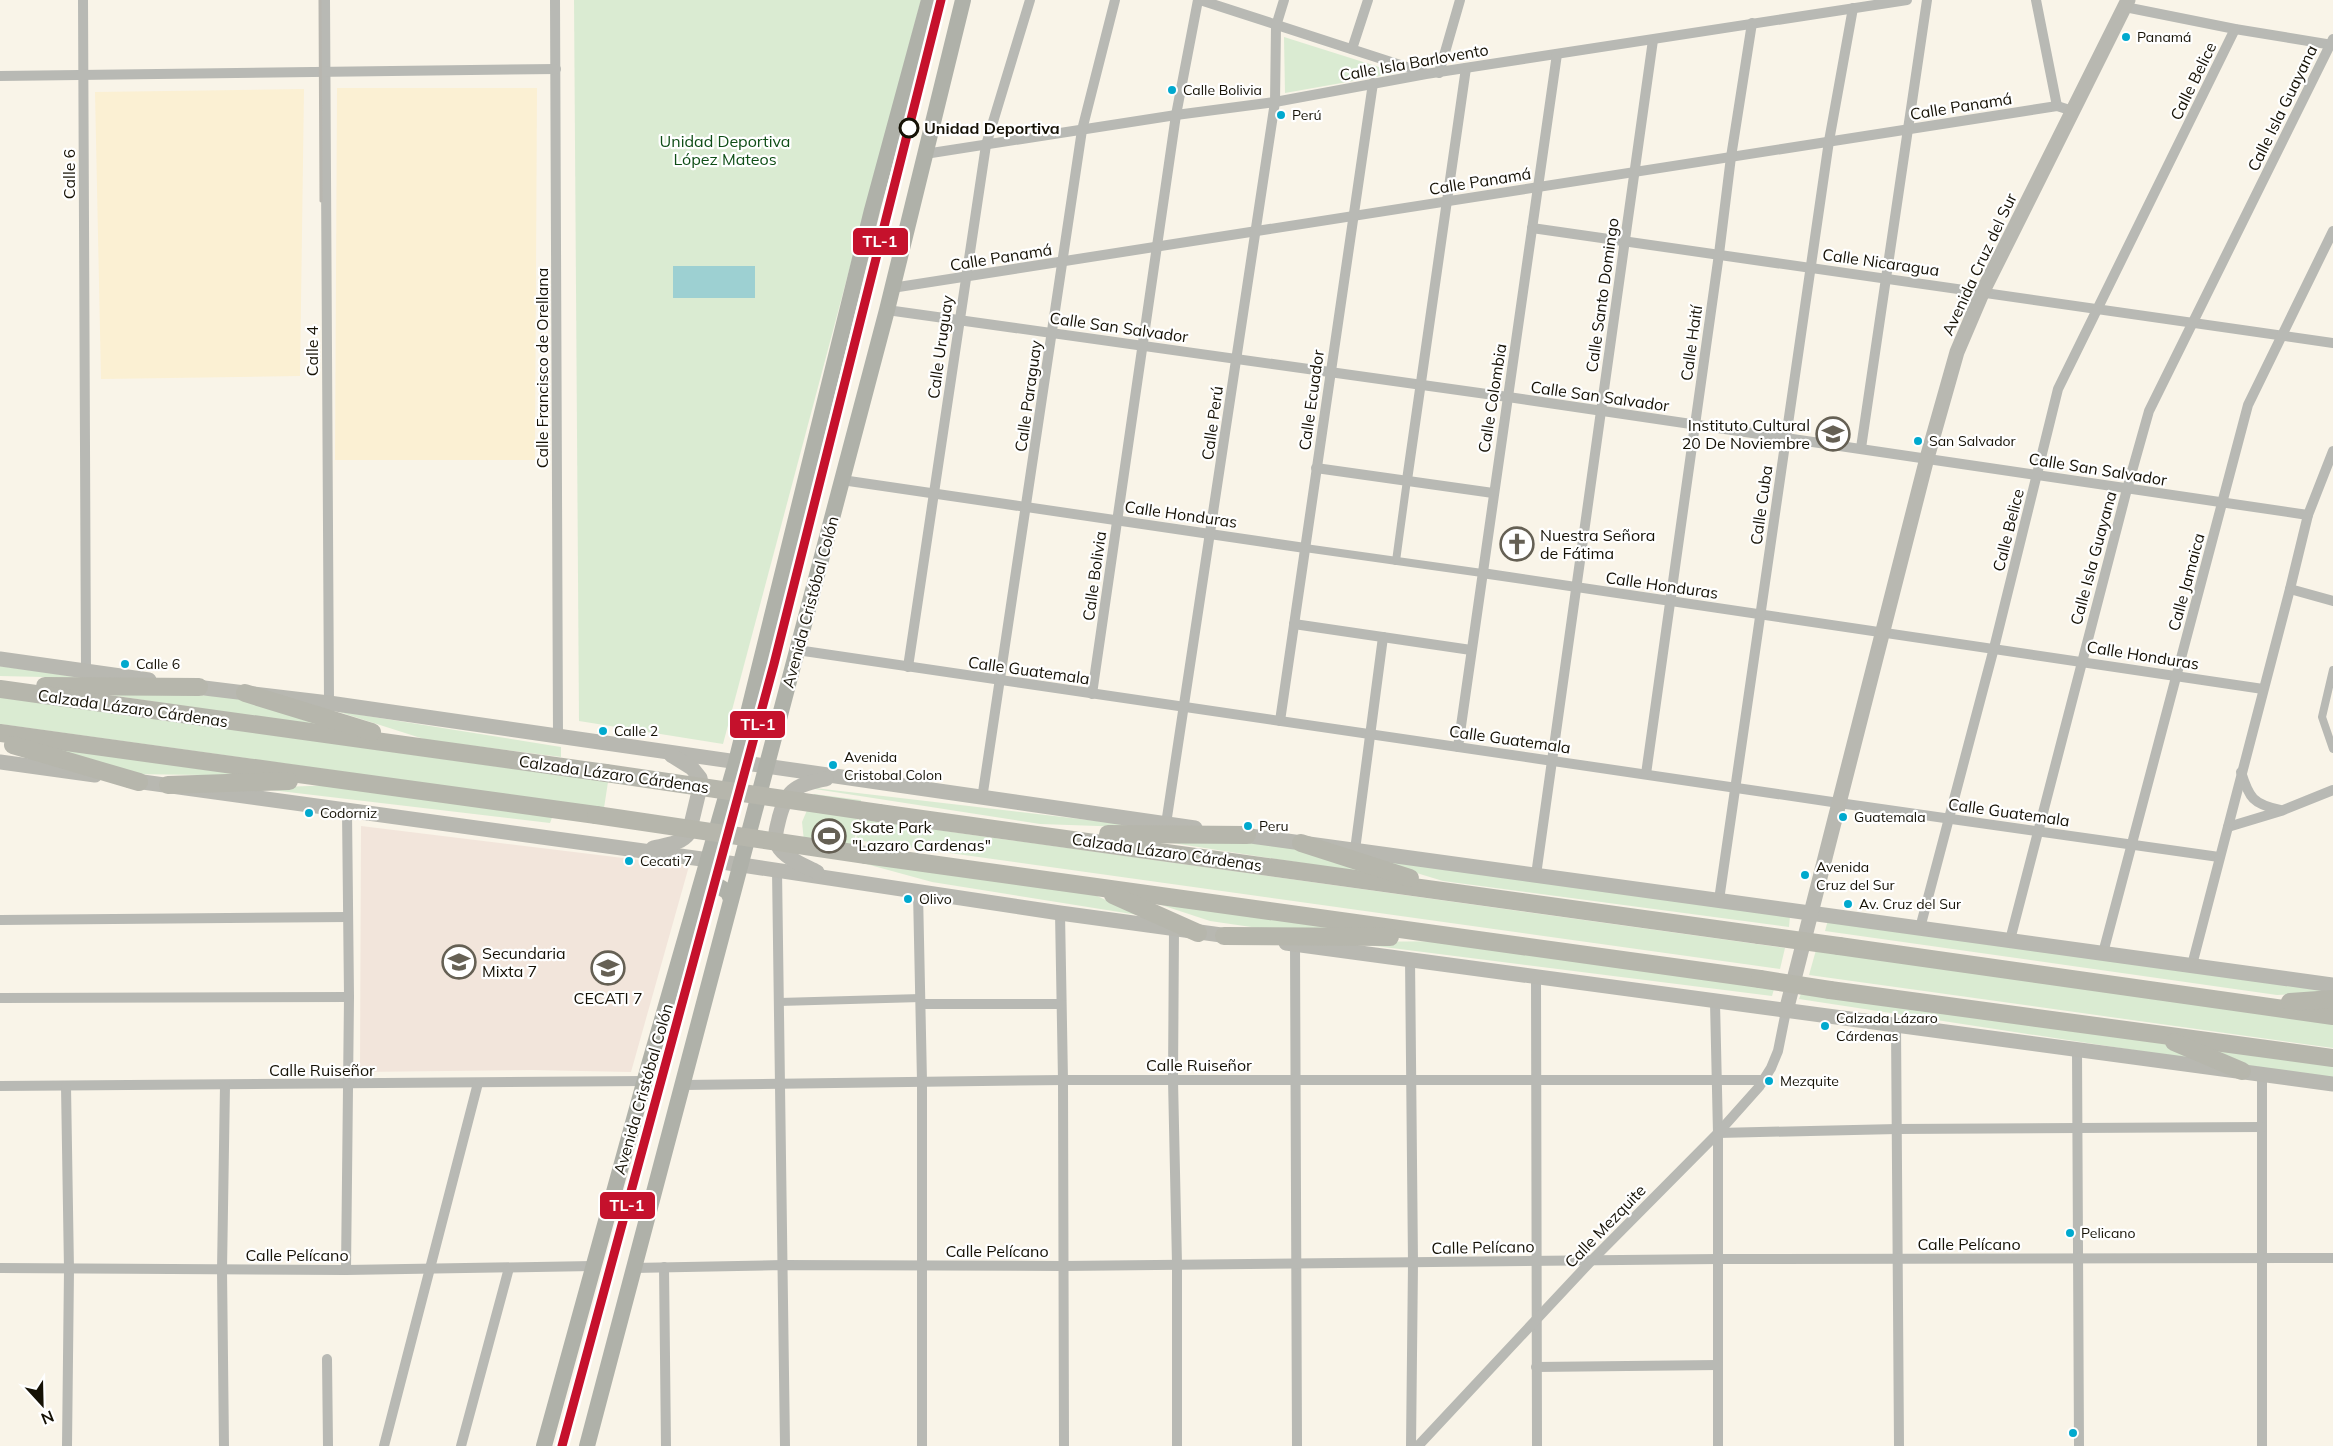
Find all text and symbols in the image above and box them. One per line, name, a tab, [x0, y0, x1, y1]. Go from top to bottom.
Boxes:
place label: Panamá	[2137, 28, 2191, 46]
marker: Panamá	[2120, 31, 2132, 43]
street label: Calle Isla Barlovento	[1338, 39, 1490, 85]
street label: Calle Belice	[2166, 39, 2220, 123]
street label: Calle Isla Guayana	[2243, 42, 2321, 174]
place label: Calle Bolivia	[1183, 81, 1262, 99]
marker: Calle Bolivia	[1166, 84, 1178, 96]
street label: Calle Panamá	[1909, 88, 2013, 124]
place label: Perú	[1292, 106, 1322, 124]
marker: Perú	[1275, 109, 1287, 121]
marker: Unidad Deportiva	[899, 118, 919, 138]
place label: Unidad Deportiva	[924, 118, 1060, 138]
park label: Unidad Deportiva López Mateos	[660, 131, 790, 169]
street label: Calle 6	[59, 149, 79, 199]
street label: Calle Panamá	[1428, 163, 1532, 199]
street label: Avenida Cruz del Sur	[1937, 189, 2021, 338]
street label: Calle Santo Domingo	[1581, 217, 1623, 373]
line badge: TL-1	[852, 227, 909, 256]
text: TL-1	[863, 231, 897, 251]
street label: Calle Panamá	[949, 239, 1053, 275]
street label: Calle Nicaragua	[1821, 244, 1941, 280]
street label: Calle Francisco de Orellana	[532, 268, 552, 468]
street label: Calle Uruguay	[923, 293, 957, 400]
street label: Calle Haití	[1676, 303, 1706, 382]
street label: Calle San Salvador	[1048, 307, 1190, 347]
street label: Calle 4	[302, 325, 322, 376]
street label: Calle Paraguay	[1010, 338, 1046, 453]
street label: Calle Colombia	[1473, 342, 1511, 454]
street label: Calle Ecuador	[1294, 348, 1328, 452]
street label: Calle San Salvador	[1529, 376, 1671, 416]
street label: Calle Perú	[1197, 385, 1227, 461]
place label: Instituto Cultural 20 De Noviembre	[1682, 415, 1810, 453]
school or university icon: Instituto Cultural 20 De Noviembre	[1815, 416, 1851, 452]
place label: San Salvador	[1929, 432, 2017, 450]
marker: San Salvador	[1912, 435, 1924, 447]
street label: Calle San Salvador	[2027, 448, 2169, 490]
street label: Calle Cuba	[1746, 464, 1776, 546]
street label: Calle Belice	[1988, 487, 2028, 573]
street label: Calle Isla Guayana	[2066, 489, 2120, 627]
street label: Calle Honduras	[1123, 496, 1239, 532]
street label: Avenida Cristóbal Colón	[777, 514, 843, 690]
place label: Nuestra Señora de Fátima	[1540, 525, 1655, 563]
church icon: Nuestra Señora de Fátima	[1499, 526, 1535, 562]
street label: Calle Bolivia	[1078, 530, 1110, 622]
street label: Calle Jamaica	[2163, 531, 2209, 633]
street label: Calle Honduras	[1604, 567, 1720, 603]
street label: Calle Honduras	[2085, 636, 2201, 674]
street label: Calle Guatemala	[967, 652, 1091, 688]
place label: Calle 6	[136, 655, 180, 673]
marker: Calle 6	[119, 658, 131, 670]
street label: Calzada Lázaro Cárdenas	[37, 685, 229, 731]
line badge: TL-1	[729, 710, 786, 739]
text: TL-1	[741, 714, 775, 734]
street label: Calle Guatemala	[1448, 721, 1572, 757]
place label: Calle 2	[614, 722, 658, 740]
marker: Calle 2	[597, 725, 609, 737]
place label: Avenida Cristobal Colon	[844, 748, 942, 784]
street label: Calzada Lázaro Cárdenas	[518, 751, 710, 797]
marker: Avenida Cristobal Colon	[827, 759, 839, 771]
street label: Calle Guatemala	[1947, 794, 2071, 830]
place label: Codorniz	[320, 804, 377, 822]
marker: Codorniz	[303, 807, 315, 819]
place label: Guatemala	[1854, 808, 1926, 826]
marker: Guatemala	[1837, 811, 1849, 823]
place label: Skate Park "Lazaro Cardenas"	[852, 817, 991, 855]
place label: Peru	[1259, 817, 1289, 835]
sports icon: Skate Park "Lazaro Cardenas"	[811, 818, 847, 854]
marker: Peru	[1242, 820, 1254, 832]
street label: Calzada Lázaro Cárdenas	[1071, 829, 1263, 875]
place label: Cecati 7	[640, 852, 692, 870]
marker: Cecati 7	[623, 855, 635, 867]
place label: Avenida Cruz del Sur	[1816, 858, 1895, 894]
marker: Avenida Cruz del Sur	[1799, 869, 1811, 881]
place label: Olivo	[919, 890, 952, 908]
marker: Olivo	[902, 893, 914, 905]
place label: Av. Cruz del Sur	[1859, 895, 1962, 913]
marker: Av. Cruz del Sur	[1842, 898, 1854, 910]
place label: Secundaria Mixta 7	[482, 943, 566, 981]
school or university icon: Secundaria Mixta 7	[441, 944, 477, 980]
school or university icon: CECATI 7	[590, 950, 626, 986]
place label: CECATI 7	[573, 988, 643, 1008]
street label: Avenida Cristóbal Colón	[609, 1001, 677, 1177]
place label: Calzada Lázaro Cárdenas	[1836, 1009, 1938, 1045]
marker: Calzada Lázaro Cárdenas	[1819, 1020, 1831, 1032]
street label: Calle Ruiseñor	[1146, 1055, 1252, 1075]
street label: Calle Ruiseñor	[269, 1060, 375, 1080]
place label: Mezquite	[1780, 1072, 1839, 1090]
marker: Mezquite	[1763, 1075, 1775, 1087]
street label: Calle Mezquite	[1560, 1180, 1650, 1272]
line badge: TL-1	[599, 1191, 656, 1220]
text: TL-1	[610, 1195, 644, 1215]
place label: Pelicano	[2081, 1224, 2136, 1242]
marker: Pelicano	[2064, 1227, 2076, 1239]
street label: Calle Pelícano	[1917, 1234, 2021, 1254]
street label: Calle Pelícano	[1431, 1236, 1535, 1258]
street label: Calle Pelícano	[945, 1241, 1049, 1261]
street label: Calle Pelícano	[245, 1245, 349, 1265]
north arrow	[12, 1374, 72, 1434]
text: N	[38, 1406, 57, 1429]
unlabelled marker	[2067, 1427, 2079, 1439]

